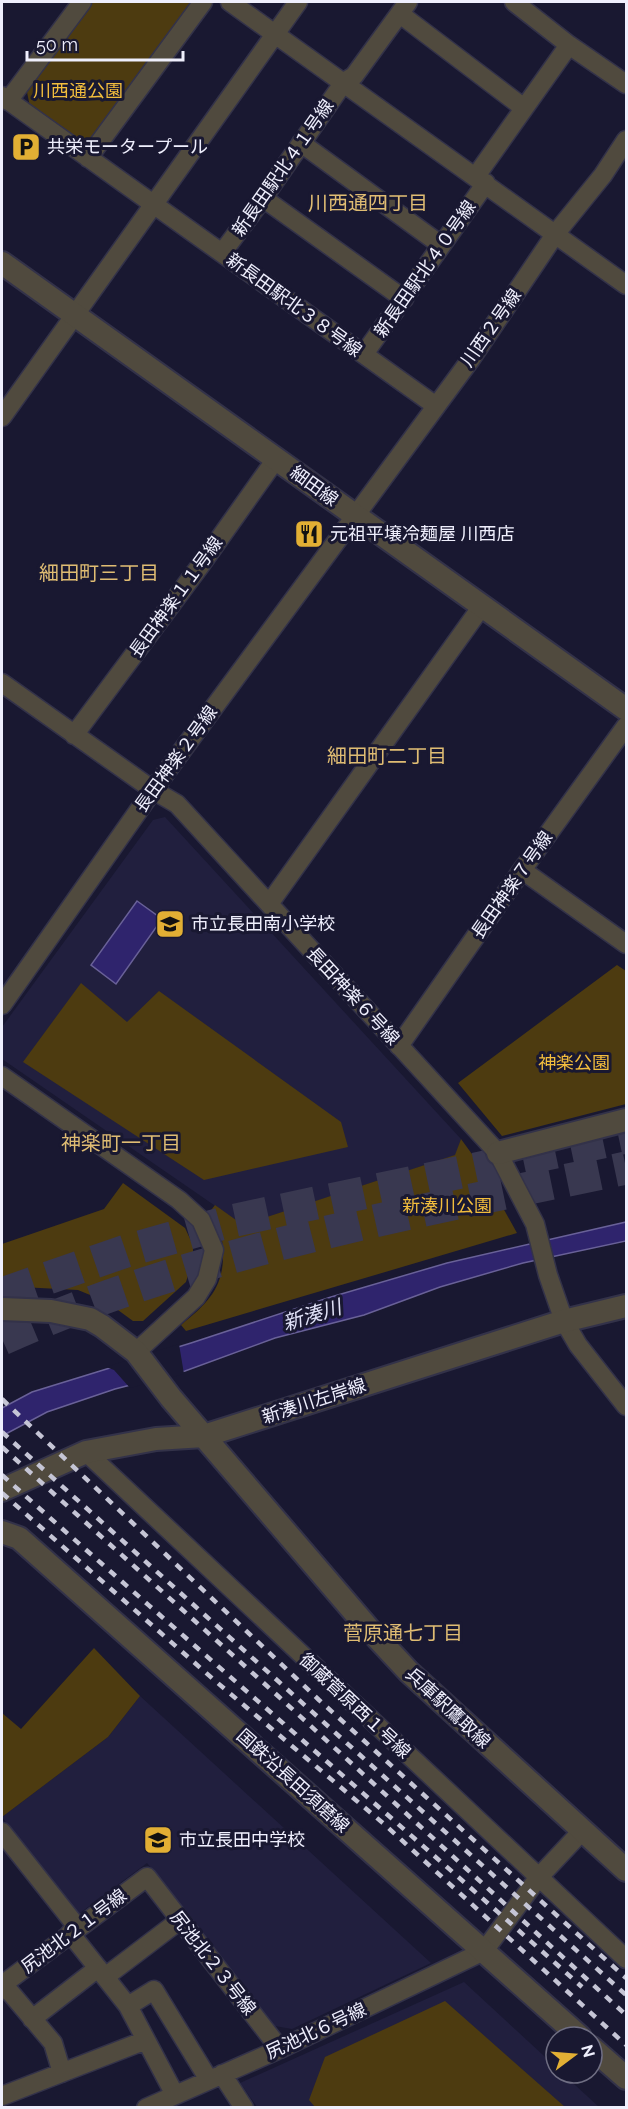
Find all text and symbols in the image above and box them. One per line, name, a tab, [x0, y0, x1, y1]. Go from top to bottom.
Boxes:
scale bar	[27, 24, 183, 62]
text: 50 m	[36, 34, 78, 55]
park label: 川西通公園	[33, 80, 123, 101]
street label: 新長田駅北４１号線	[228, 95, 338, 240]
parking icon: 共栄モータープール	[10, 131, 42, 163]
place label: 共栄モータープール	[47, 136, 208, 157]
district label: 川西通四丁目	[308, 191, 428, 215]
street label: 新長田駅北４０号線	[370, 196, 480, 341]
street label: 新長田駅北３８号線	[223, 248, 366, 361]
street label: 川西２号線	[456, 285, 525, 371]
street label: 細田線	[286, 461, 342, 510]
restaurant icon: 元祖平壌冷麺屋 川西店	[293, 518, 325, 550]
place label: 元祖平壌冷麺屋 川西店	[330, 523, 515, 544]
street label: 長田神楽１１号線	[125, 532, 226, 661]
district label: 細田町三丁目	[39, 561, 159, 585]
street label: 長田神楽２号線	[130, 702, 221, 816]
district label: 細田町二丁目	[327, 744, 447, 768]
street label: 長田神楽７号線	[467, 827, 556, 942]
school or university icon: 市立長田南小学校	[154, 908, 186, 940]
place label: 市立長田南小学校	[191, 913, 335, 934]
street label: 長田神楽６号線	[303, 942, 404, 1049]
park label: 神楽公園	[538, 1052, 610, 1073]
district label: 神楽町一丁目	[61, 1131, 181, 1155]
park label: 新湊川公園	[402, 1195, 492, 1216]
water label: 新湊川	[280, 1294, 346, 1335]
street label: 新湊川左岸線	[259, 1374, 368, 1427]
district label: 菅原通七丁目	[343, 1621, 463, 1645]
street label: 御蔵菅原西１号線	[296, 1649, 415, 1762]
street label: 兵庫駅鷹取線	[402, 1663, 495, 1752]
street label: 国鉄沿長田須磨線	[233, 1725, 354, 1837]
school or university icon: 市立長田中学校	[142, 1824, 174, 1856]
place label: 市立長田中学校	[179, 1829, 305, 1850]
street label: 尻池北２１号線	[17, 1884, 130, 1977]
street label: 尻池北２３号線	[166, 1907, 260, 2019]
street label: 尻池北６号線	[262, 1998, 369, 2063]
north arrow	[544, 2025, 604, 2085]
text: N	[577, 2043, 599, 2059]

